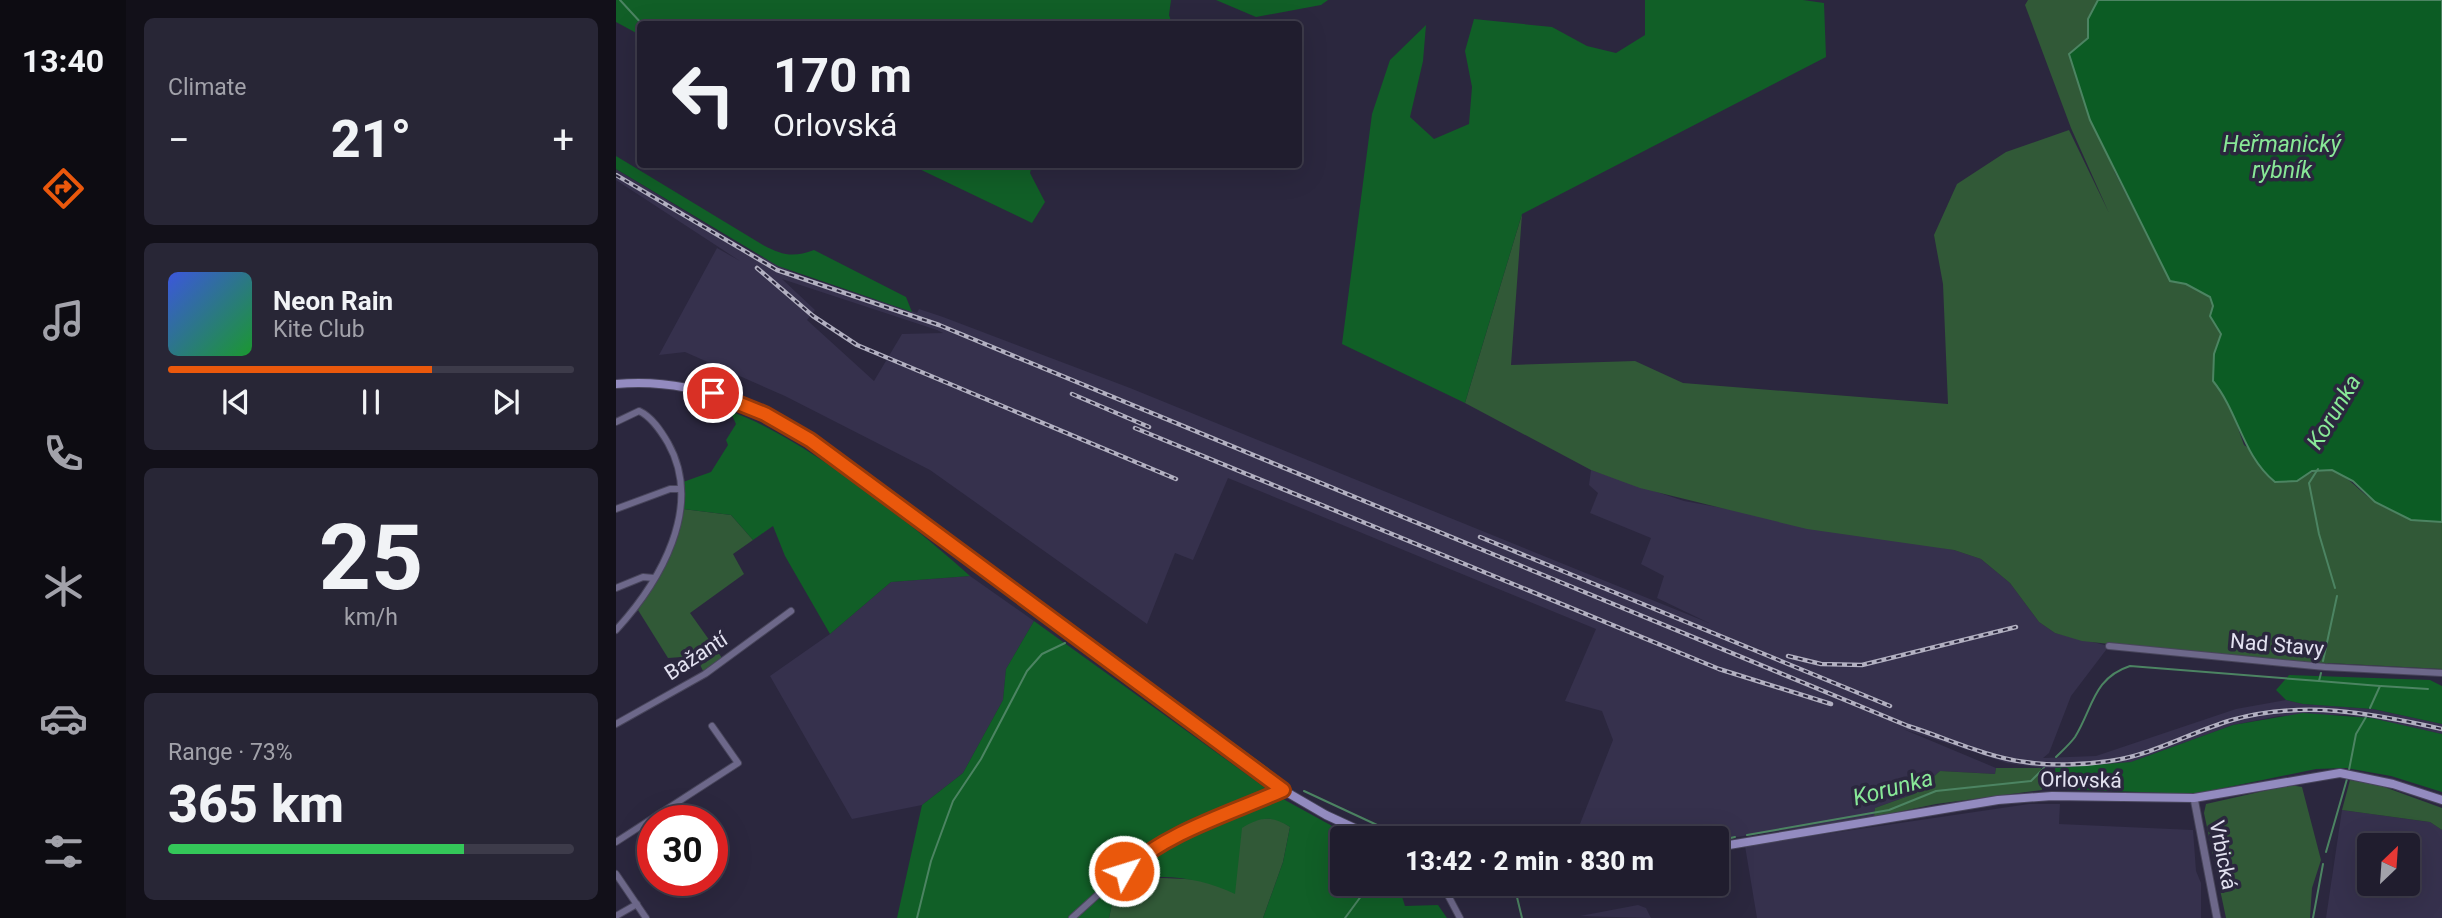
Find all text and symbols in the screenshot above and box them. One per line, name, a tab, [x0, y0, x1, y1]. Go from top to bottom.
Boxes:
text: 13:40	[22, 42, 104, 80]
text: 170 m	[773, 47, 912, 104]
icon: left	[658, 49, 749, 140]
text: Climate	[168, 74, 247, 101]
text: Orlovská	[773, 106, 897, 144]
text: 21°	[331, 109, 411, 170]
text: −	[168, 118, 190, 162]
text: +	[552, 118, 574, 162]
water label: Heřmanický rybník	[2223, 131, 2343, 184]
icon: directions	[39, 164, 88, 213]
text: Neon Rain	[273, 286, 393, 316]
icon: music	[39, 296, 88, 345]
text: Kite Club	[273, 316, 365, 343]
pin	[683, 363, 743, 423]
water label: Korunka	[2301, 370, 2367, 454]
icon: arrive	[694, 374, 732, 412]
icon: previous	[217, 383, 255, 421]
icon: pause	[352, 383, 390, 421]
icon: next	[487, 383, 525, 421]
icon: phone	[39, 429, 88, 478]
text: 25	[319, 505, 423, 611]
icon: climate	[39, 562, 88, 611]
text: km/h	[344, 604, 398, 631]
street label: Bažantí	[660, 626, 733, 685]
street label: Nad Stavy	[2229, 629, 2325, 661]
icon: car	[39, 694, 88, 743]
text: Range · 73%	[168, 739, 293, 766]
water label: Korunka	[1850, 764, 1936, 812]
street label: Orlovská	[2040, 767, 2122, 793]
text: 365 km	[168, 774, 344, 835]
speed limit sign: 30	[637, 805, 728, 896]
street label: Vrbická	[2205, 818, 2241, 892]
icon: filters	[39, 827, 88, 876]
north arrow	[2357, 833, 2420, 896]
map controls	[2357, 833, 2420, 896]
position arrow	[1087, 834, 1161, 908]
text: 13:42 · 2 min · 830 m	[1405, 846, 1654, 876]

